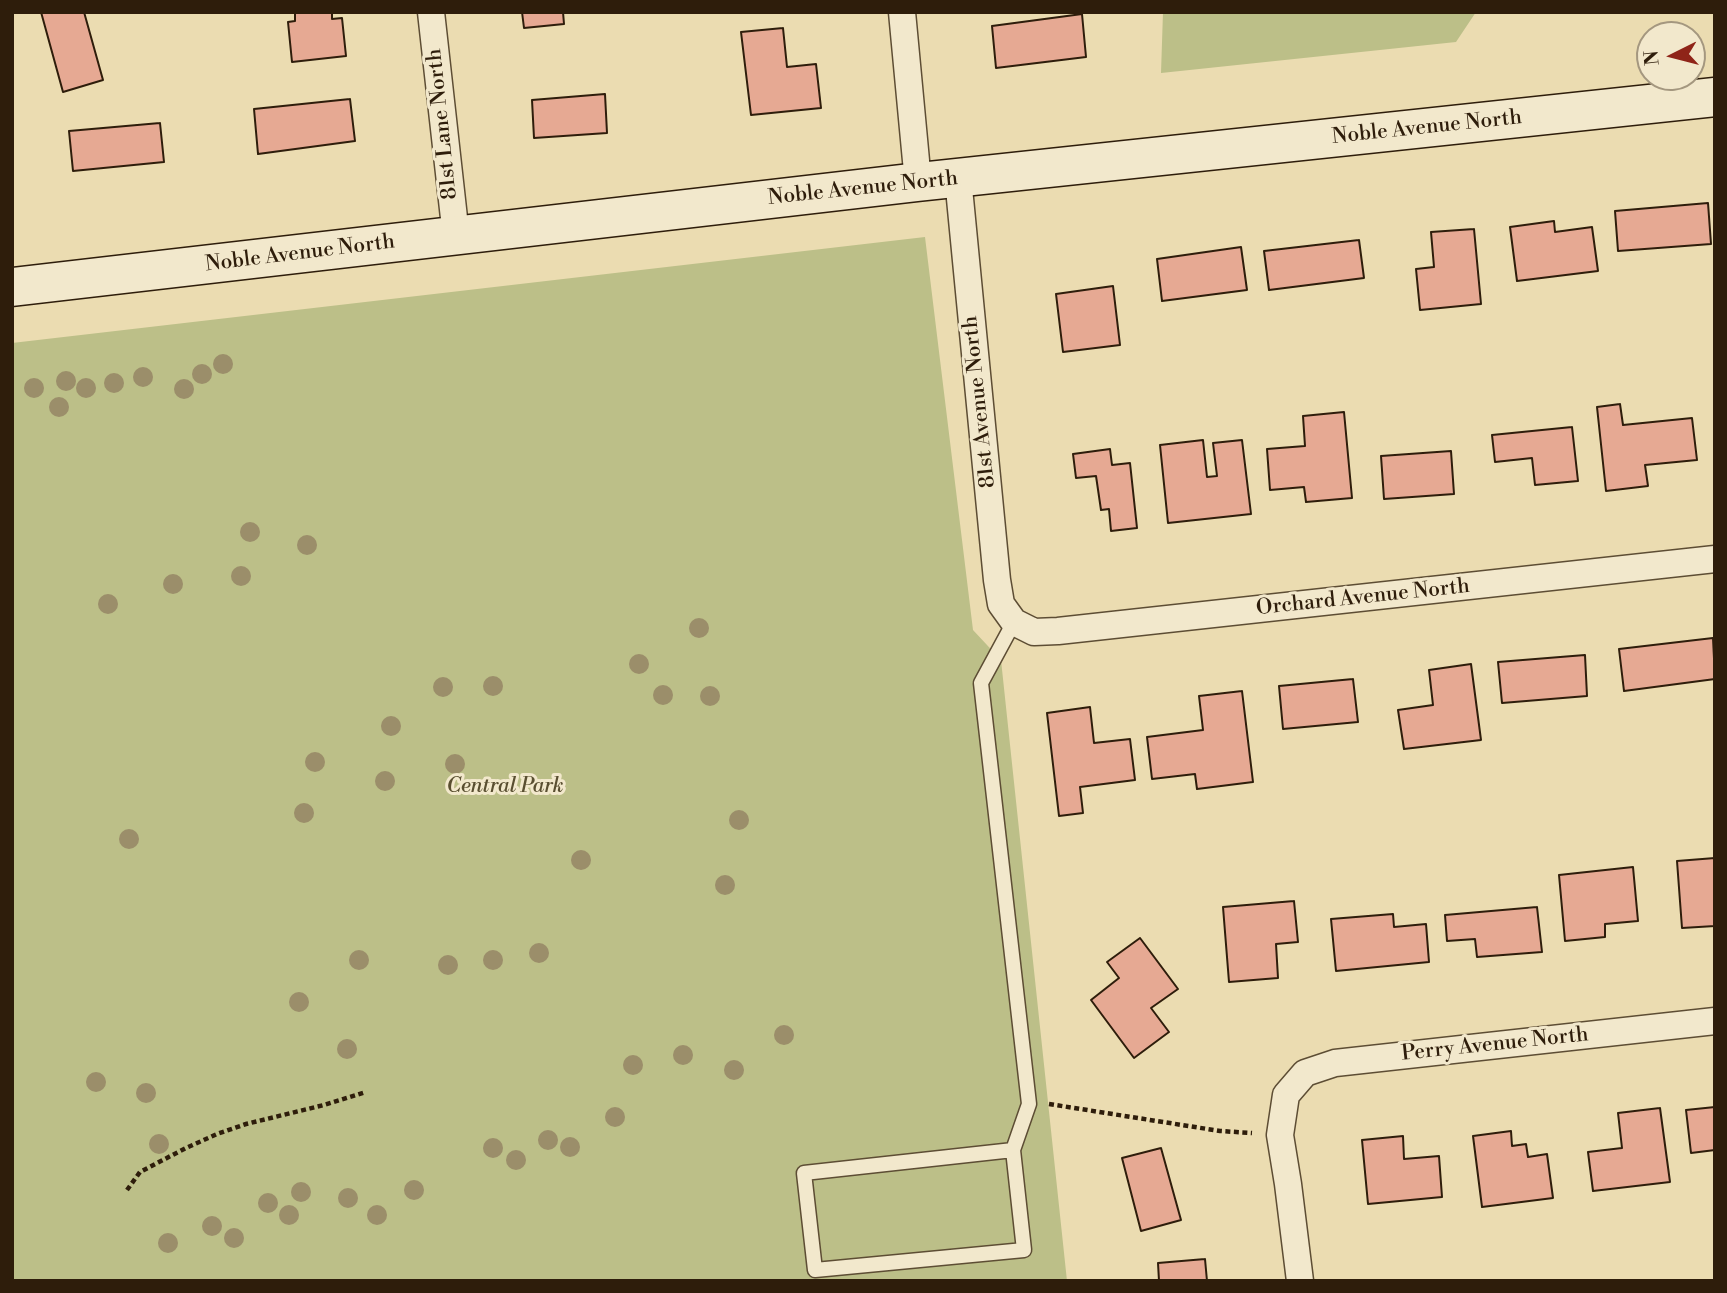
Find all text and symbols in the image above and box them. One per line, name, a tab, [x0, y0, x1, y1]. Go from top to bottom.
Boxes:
north arrow	[1636, 21, 1706, 91]
street label: 81st Lane North	[423, 47, 463, 201]
text: N	[1639, 49, 1665, 67]
street label: Noble Avenue North	[1331, 105, 1523, 151]
street label: Noble Avenue North	[767, 166, 959, 212]
street label: Noble Avenue North	[204, 230, 396, 278]
street label: 81st Avenue North	[958, 315, 1002, 489]
street label: Orchard Avenue North	[1255, 574, 1471, 622]
park label: Central Park	[446, 774, 564, 800]
street label: Perry Avenue North	[1400, 1023, 1590, 1067]

